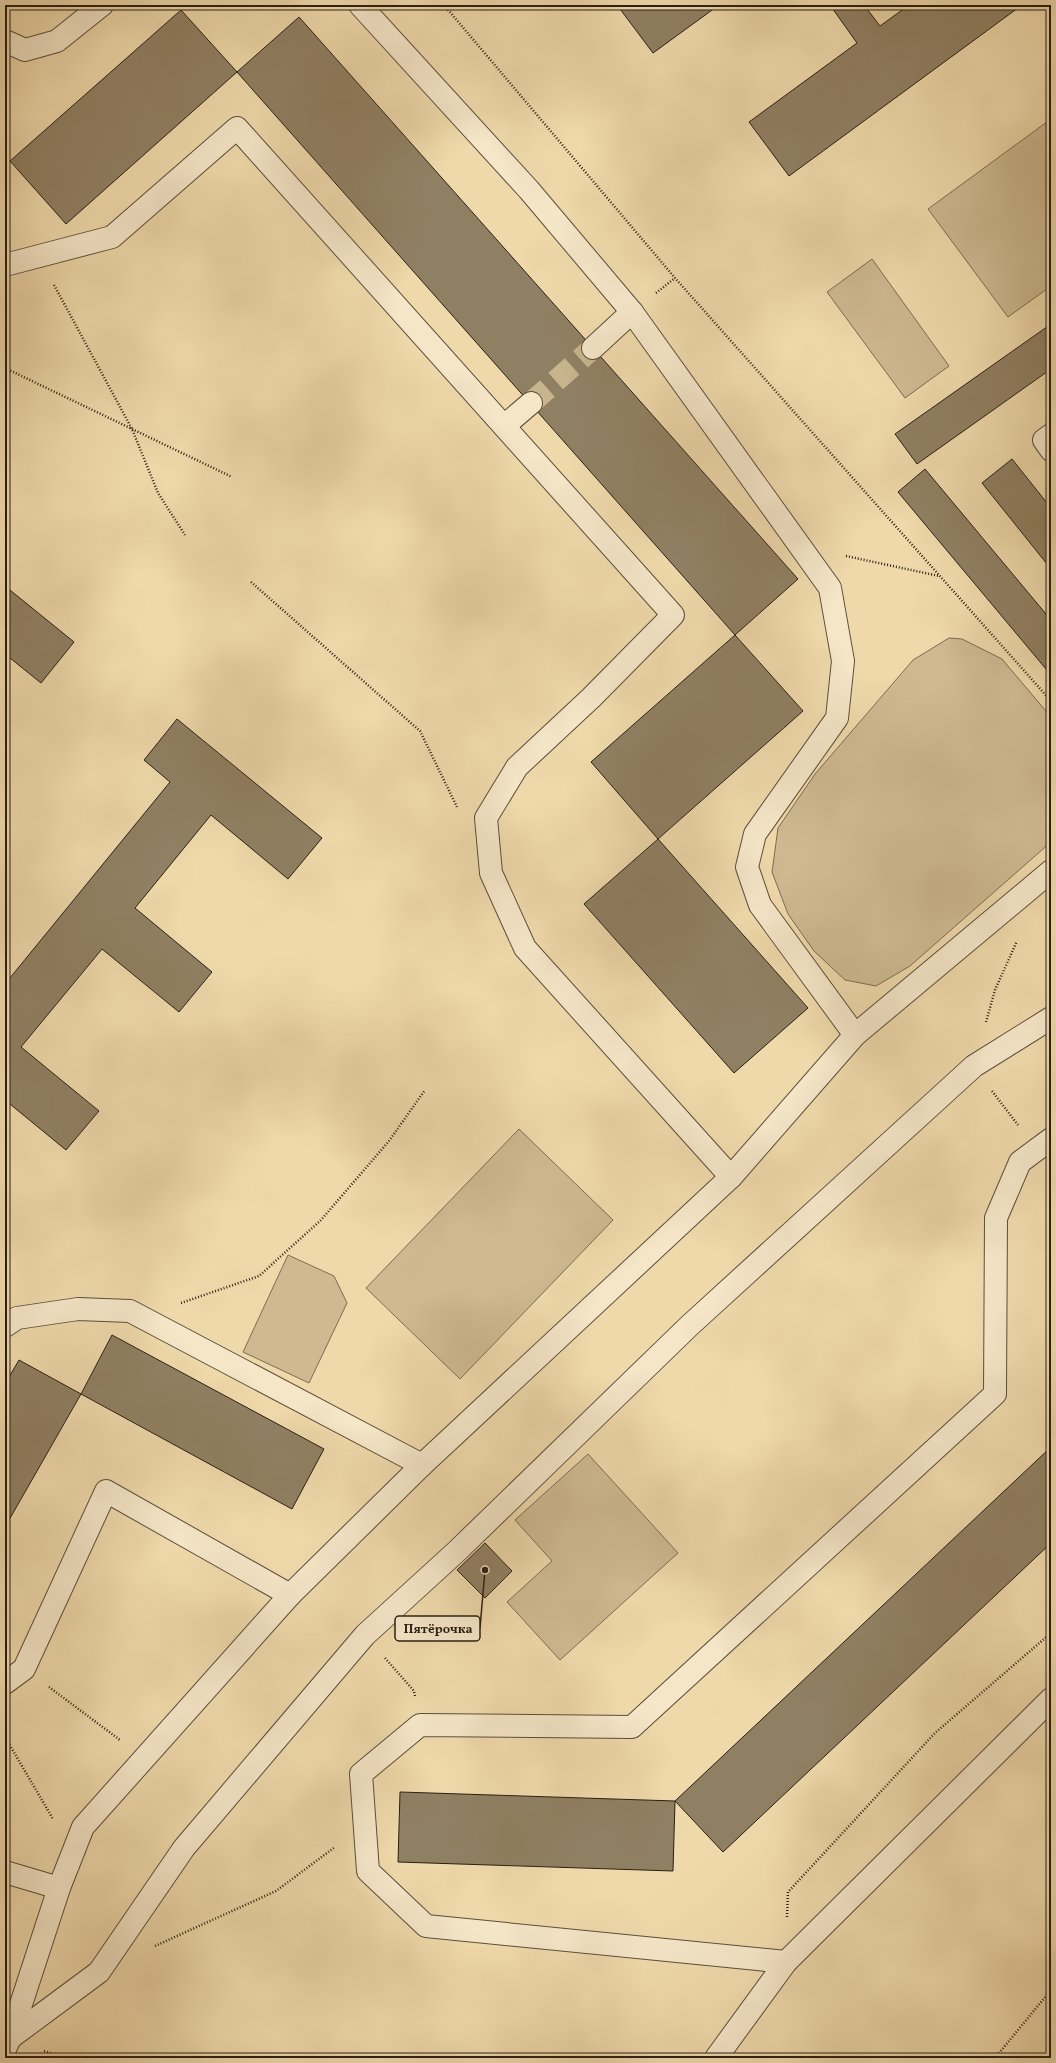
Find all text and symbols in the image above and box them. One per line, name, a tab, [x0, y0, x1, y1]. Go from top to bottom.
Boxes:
callout: Пятёрочка	[395, 1616, 480, 1641]
text: Пятёрочка	[403, 1621, 473, 1639]

